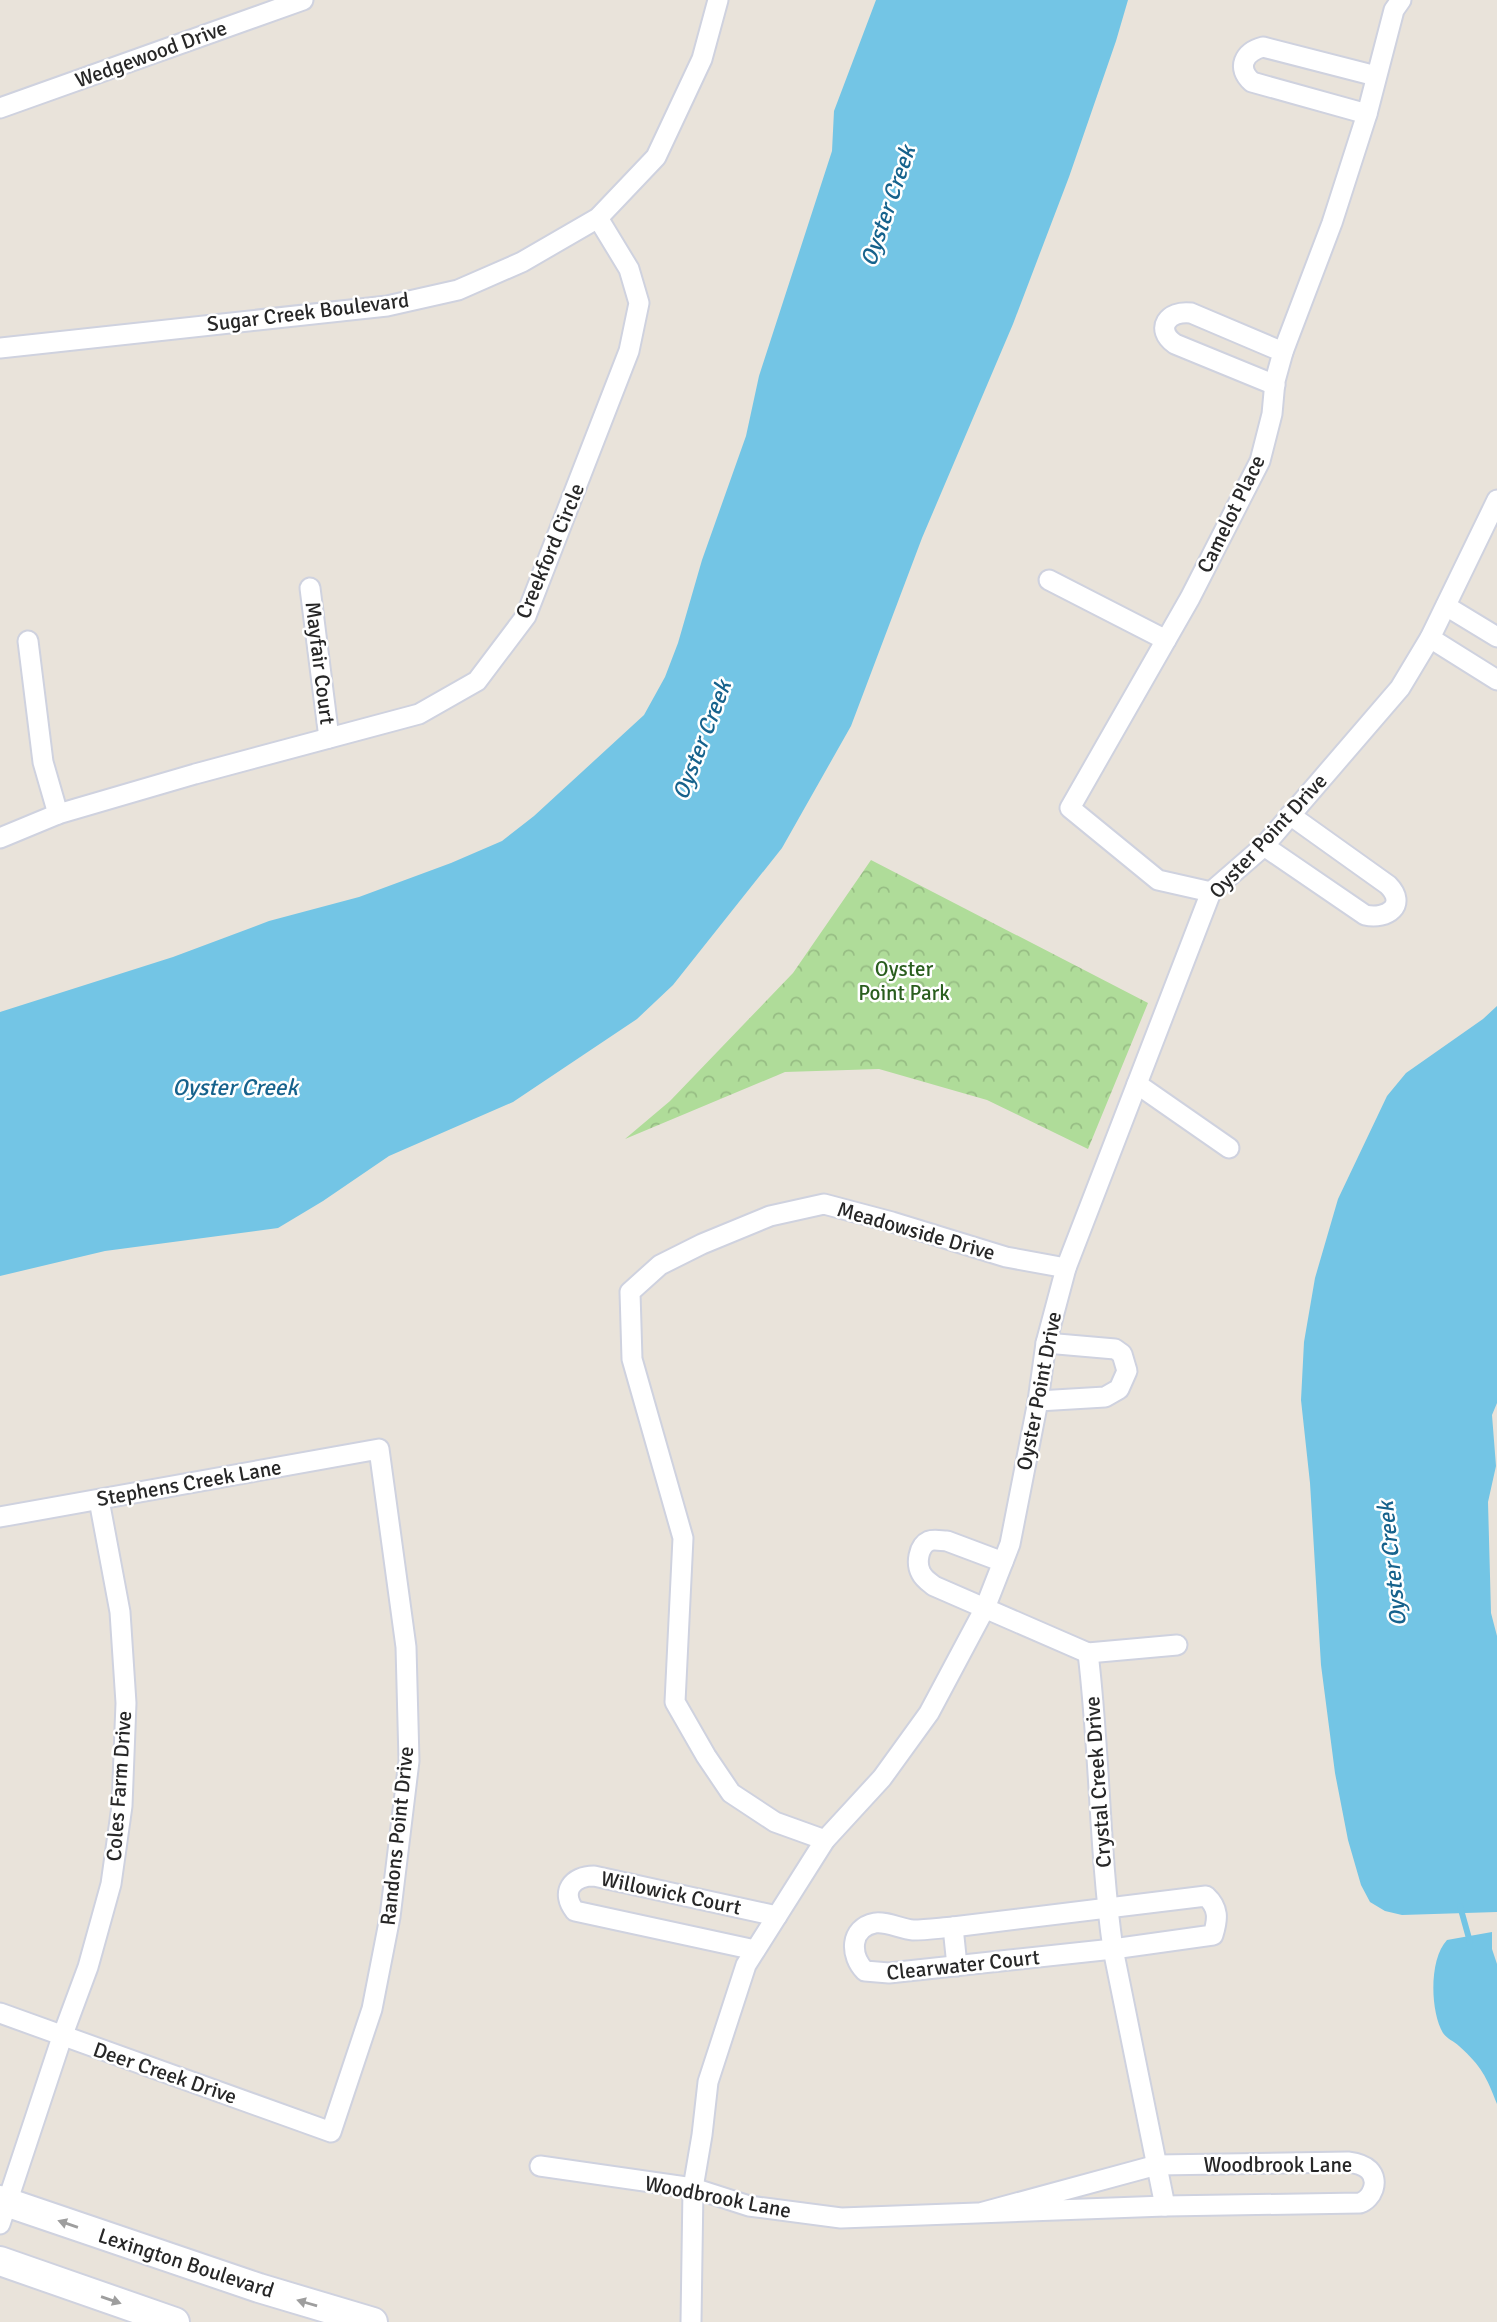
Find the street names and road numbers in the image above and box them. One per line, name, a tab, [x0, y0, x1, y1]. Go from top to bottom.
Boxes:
street label: Wedgewood Drive	[72, 15, 230, 93]
street label: Sugar Creek Boulevard	[205, 287, 411, 337]
street label: Camelot Place	[1191, 451, 1271, 577]
street label: Creekford Circle	[510, 479, 590, 623]
street label: Mayfair Court	[300, 600, 340, 726]
street label: Oyster Point Drive	[1204, 768, 1332, 904]
street label: Meadowside Drive	[834, 1196, 998, 1266]
street label: Oyster Point Drive	[1011, 1309, 1067, 1473]
street label: Stephens Creek Lane	[95, 1454, 283, 1512]
street label: Crystal Creek Drive	[1079, 1695, 1117, 1869]
street label: Coles Farm Drive	[101, 1710, 137, 1862]
street label: Randons Point Drive	[375, 1745, 419, 1927]
street label: Willowick Court	[598, 1865, 744, 1921]
street label: Clearwater Court	[885, 1944, 1041, 1986]
street label: Deer Creek Drive	[90, 2036, 240, 2110]
street label: Woodbrook Lane	[1204, 2152, 1352, 2178]
street label: Woodbrook Lane	[643, 2170, 793, 2224]
street label: Lexington Boulevard	[95, 2222, 277, 2304]

